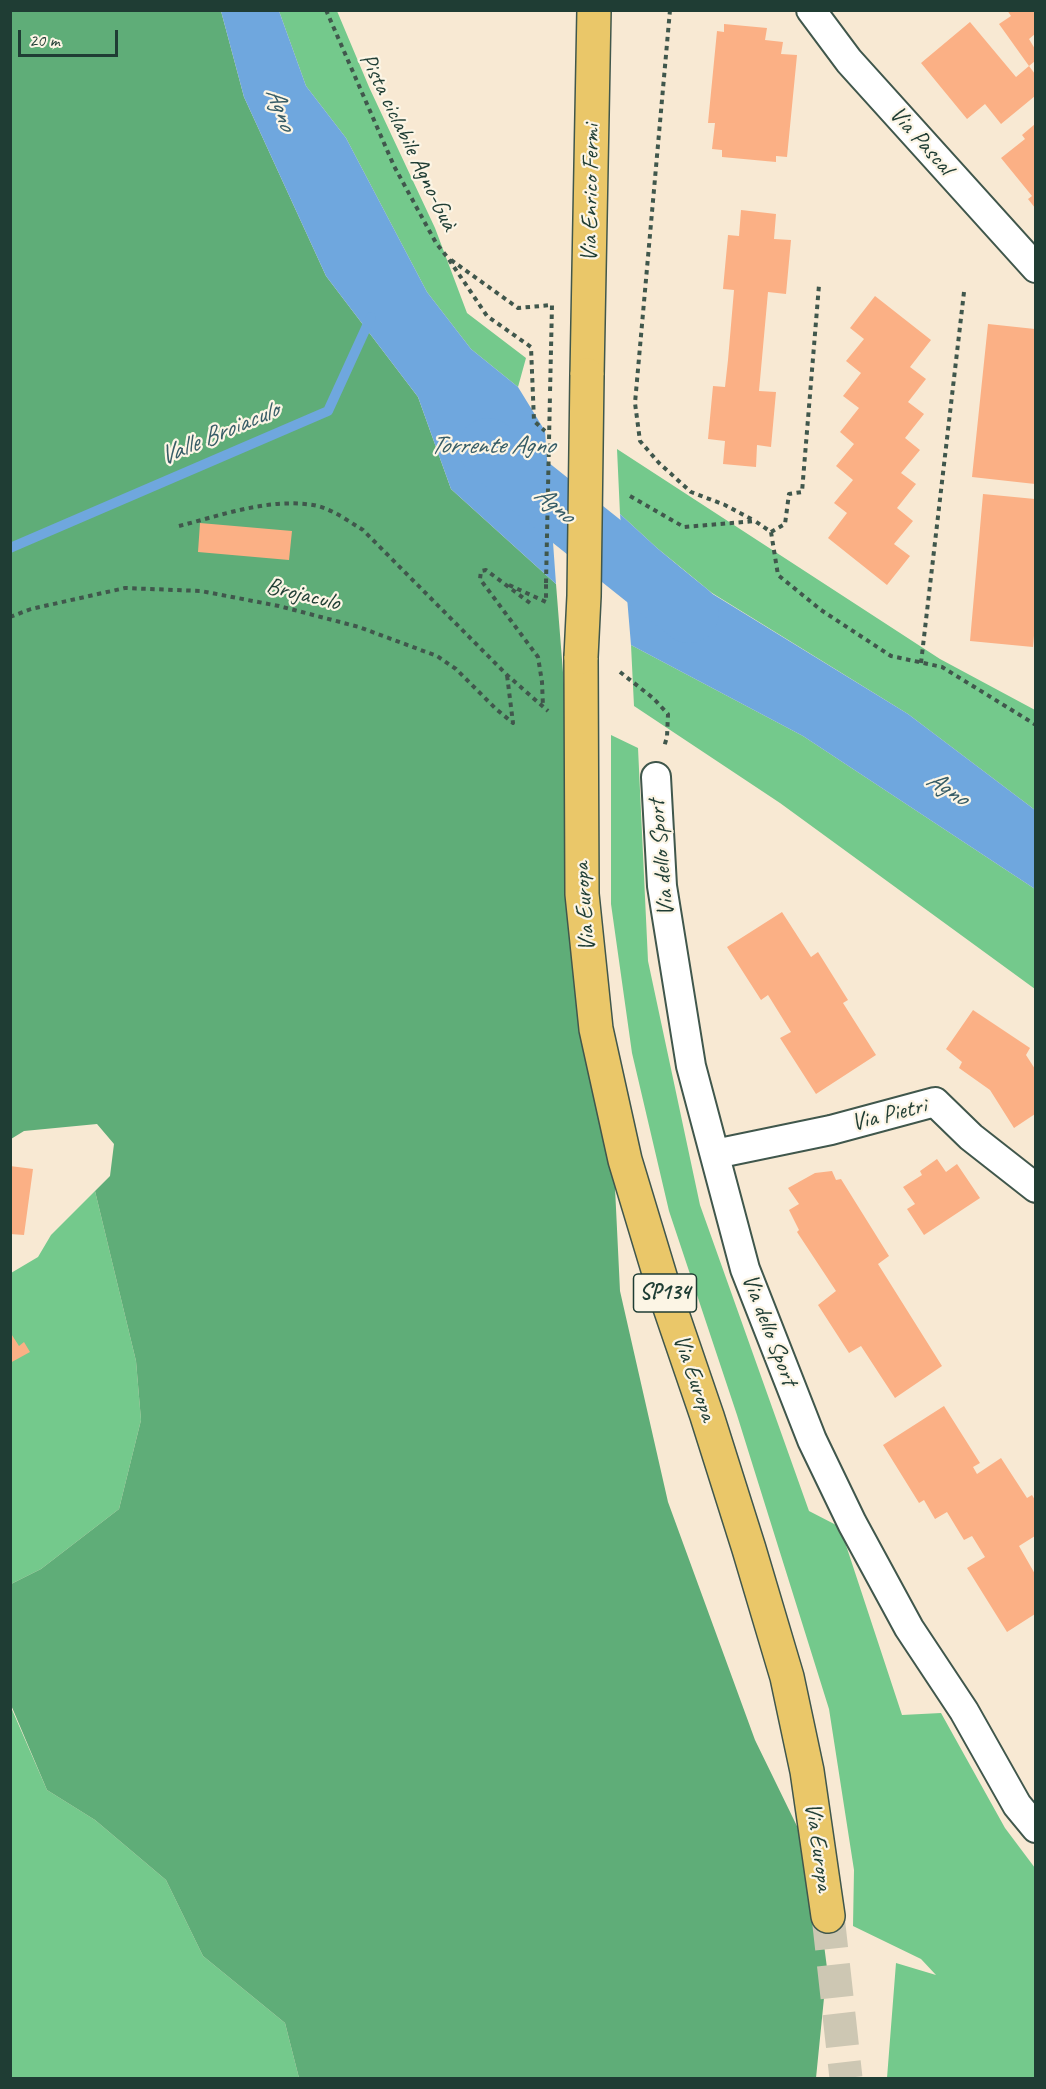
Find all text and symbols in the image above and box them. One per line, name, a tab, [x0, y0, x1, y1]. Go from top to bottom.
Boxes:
scale bar	[21, 18, 122, 56]
text: 20 m	[29, 29, 60, 51]
street label: Pista ciclabile Agno-Guà	[353, 49, 463, 235]
water label: Agno	[258, 83, 302, 135]
street label: Via Pascal	[883, 101, 959, 181]
street label: Via Enrico Fermi	[575, 124, 607, 262]
water label: Valle Broiaculo	[155, 395, 283, 473]
water label: Torrente Agno	[430, 430, 554, 462]
water label: Agno	[527, 479, 581, 531]
street label: Brojaculo	[263, 572, 343, 618]
water label: Agno	[920, 764, 974, 814]
street label: Via dello Sport	[643, 798, 681, 918]
street label: Via Europa	[568, 861, 602, 953]
street label: Via Pietri	[848, 1092, 930, 1138]
street label: Via dello Sport	[735, 1270, 803, 1390]
road number: SP134	[634, 1274, 696, 1312]
street label: Via Europa	[666, 1331, 722, 1425]
street label: Via Europa	[798, 1801, 838, 1893]

